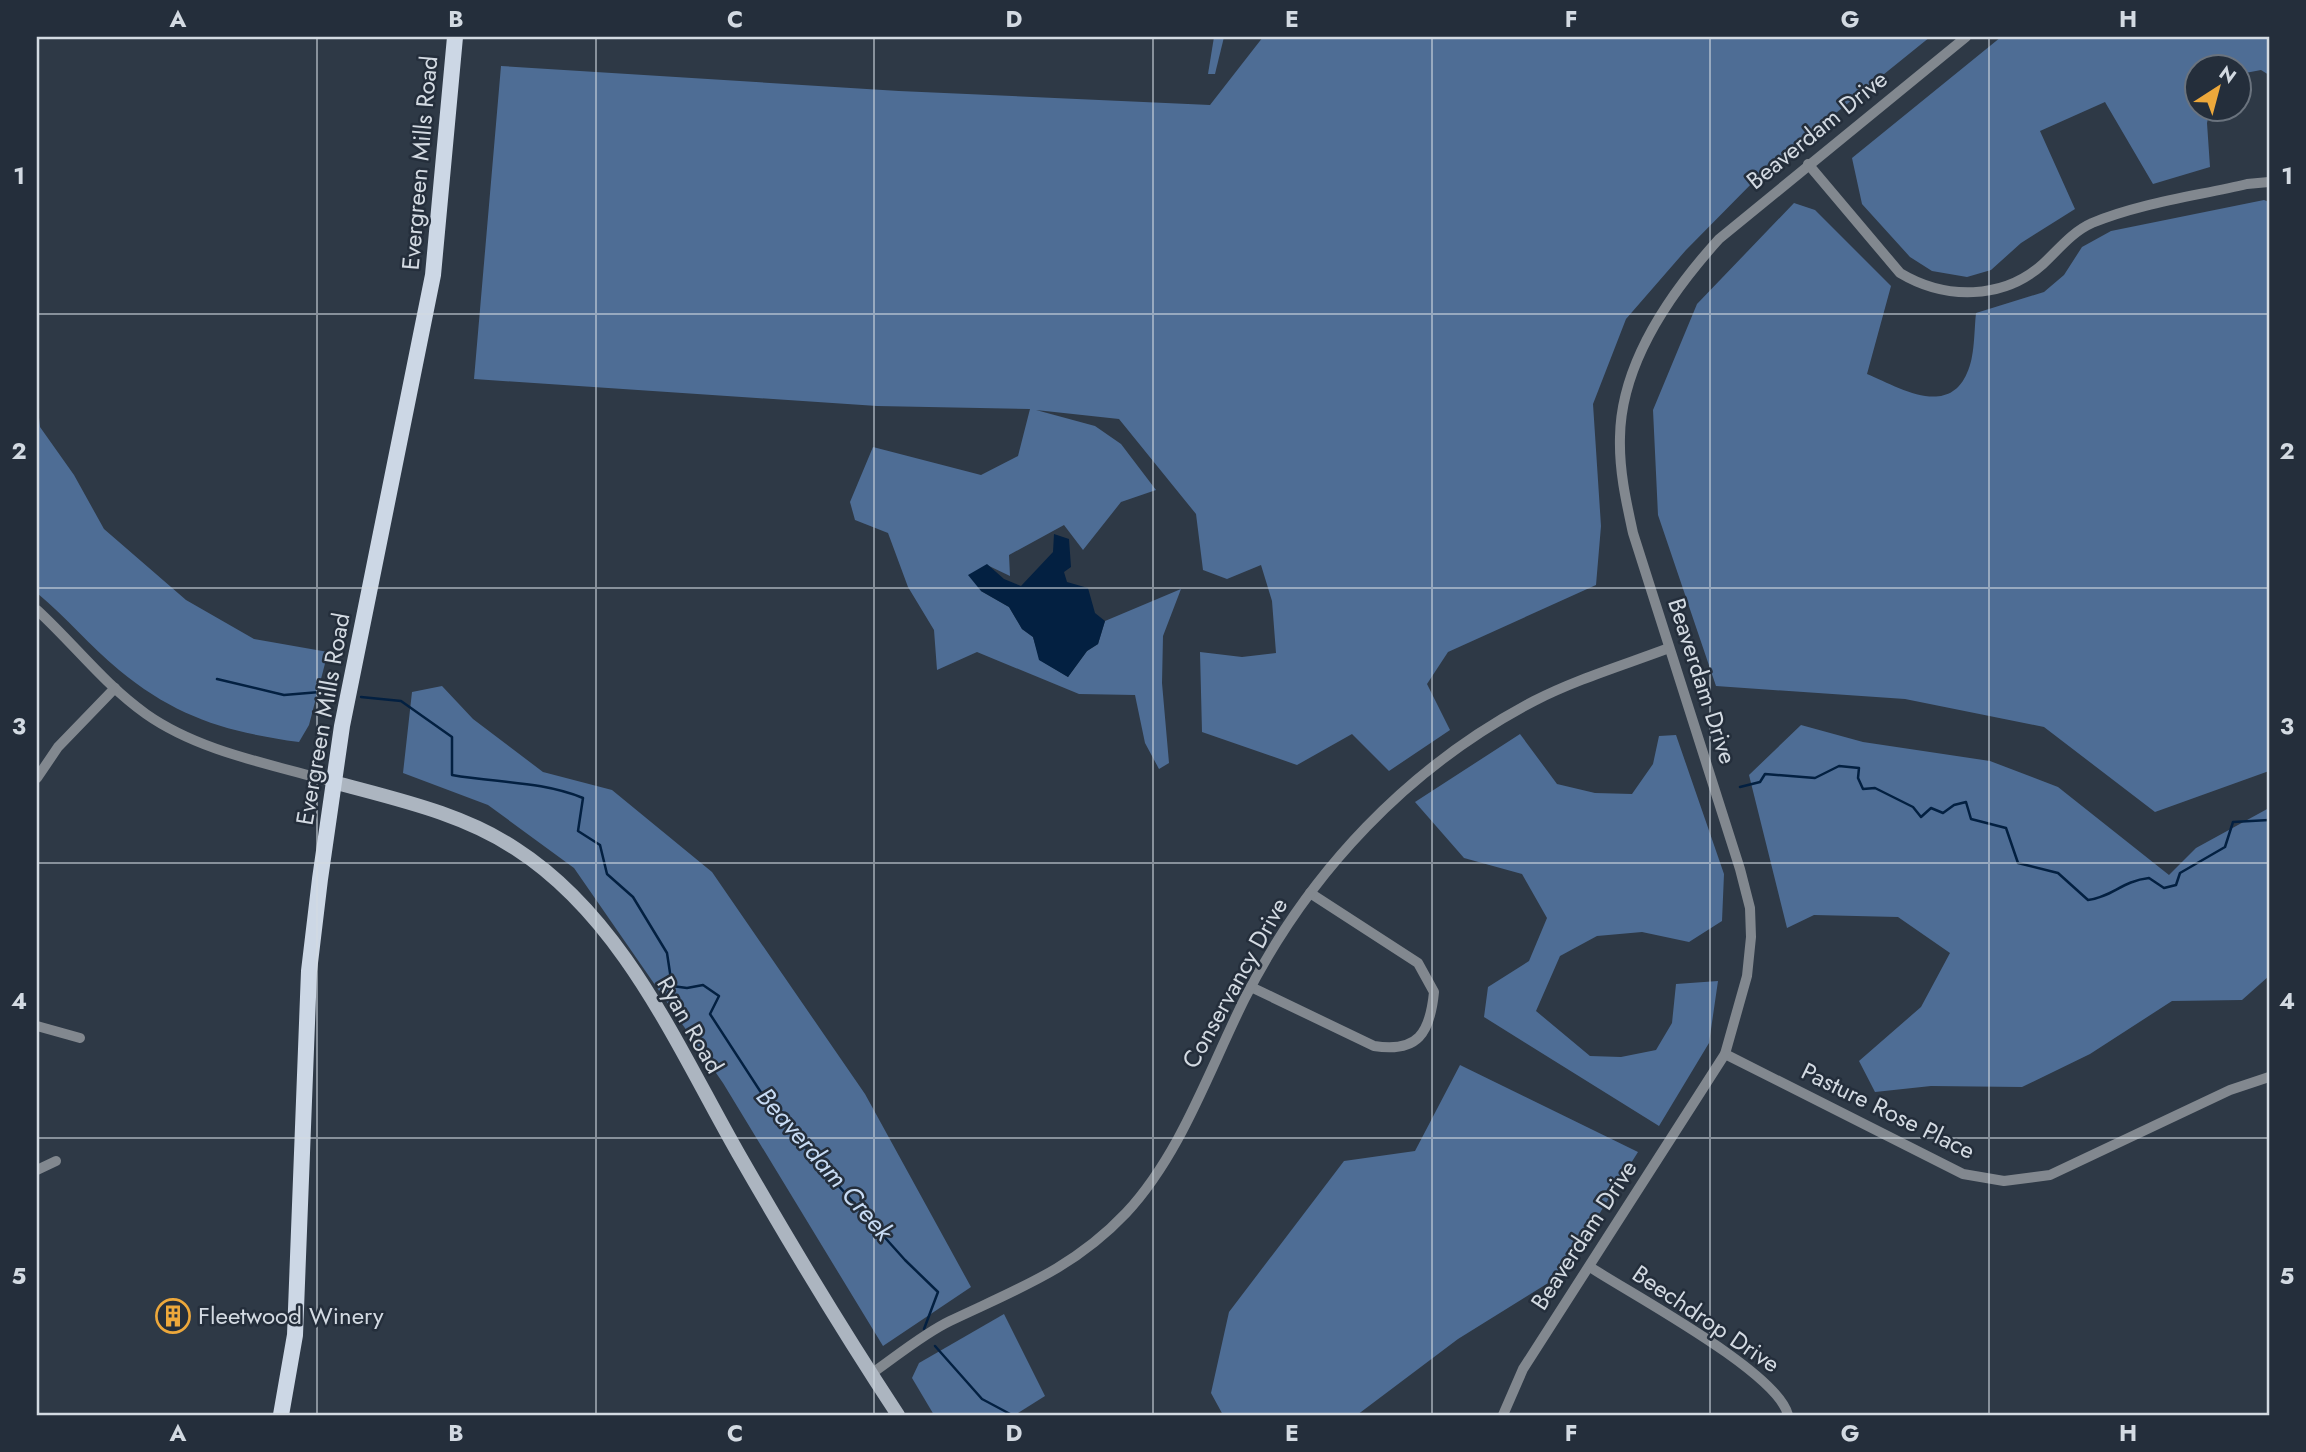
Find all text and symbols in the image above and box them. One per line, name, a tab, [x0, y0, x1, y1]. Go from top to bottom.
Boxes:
text: A	[169, 2, 187, 36]
text: B	[448, 2, 464, 36]
text: C	[727, 2, 743, 36]
text: D	[1006, 2, 1023, 36]
text: E	[1285, 2, 1299, 36]
text: F	[1565, 2, 1577, 36]
text: G	[1841, 2, 1859, 36]
text: H	[2119, 2, 2137, 36]
north arrow	[2184, 52, 2254, 122]
street label: Evergreen Mills Road	[393, 54, 446, 272]
text: N	[2214, 59, 2242, 90]
street label: Beaverdam Drive	[1739, 62, 1895, 197]
text: 1	[13, 159, 25, 193]
text: 1	[2281, 159, 2293, 193]
text: 2	[11, 434, 27, 468]
text: 2	[2279, 434, 2295, 468]
street label: Beaverdam Drive	[1659, 593, 1746, 768]
street label: Evergreen Mills Road	[287, 610, 358, 828]
text: 3	[12, 709, 26, 743]
text: 3	[2280, 709, 2294, 743]
street label: Conservancy Drive	[1173, 891, 1296, 1075]
street label: Ryan Road	[648, 970, 732, 1080]
text: 4	[11, 984, 27, 1018]
text: 4	[2279, 984, 2295, 1018]
street label: Pasture Rose Place	[1795, 1053, 1981, 1168]
water label: Beaverdam Creek	[747, 1079, 904, 1251]
street label: Beaverdam Drive	[1522, 1153, 1645, 1317]
street label: Beechdrop Drive	[1626, 1256, 1787, 1381]
text: 5	[12, 1259, 26, 1293]
text: 5	[2280, 1259, 2294, 1293]
building icon: Fleetwood Winery	[154, 1297, 192, 1335]
place label: Fleetwood Winery	[198, 1298, 384, 1333]
text: A	[169, 1416, 187, 1450]
text: B	[448, 1416, 464, 1450]
text: C	[727, 1416, 743, 1450]
text: D	[1006, 1416, 1023, 1450]
text: E	[1285, 1416, 1299, 1450]
text: F	[1565, 1416, 1577, 1450]
text: G	[1841, 1416, 1859, 1450]
text: H	[2119, 1416, 2137, 1450]

